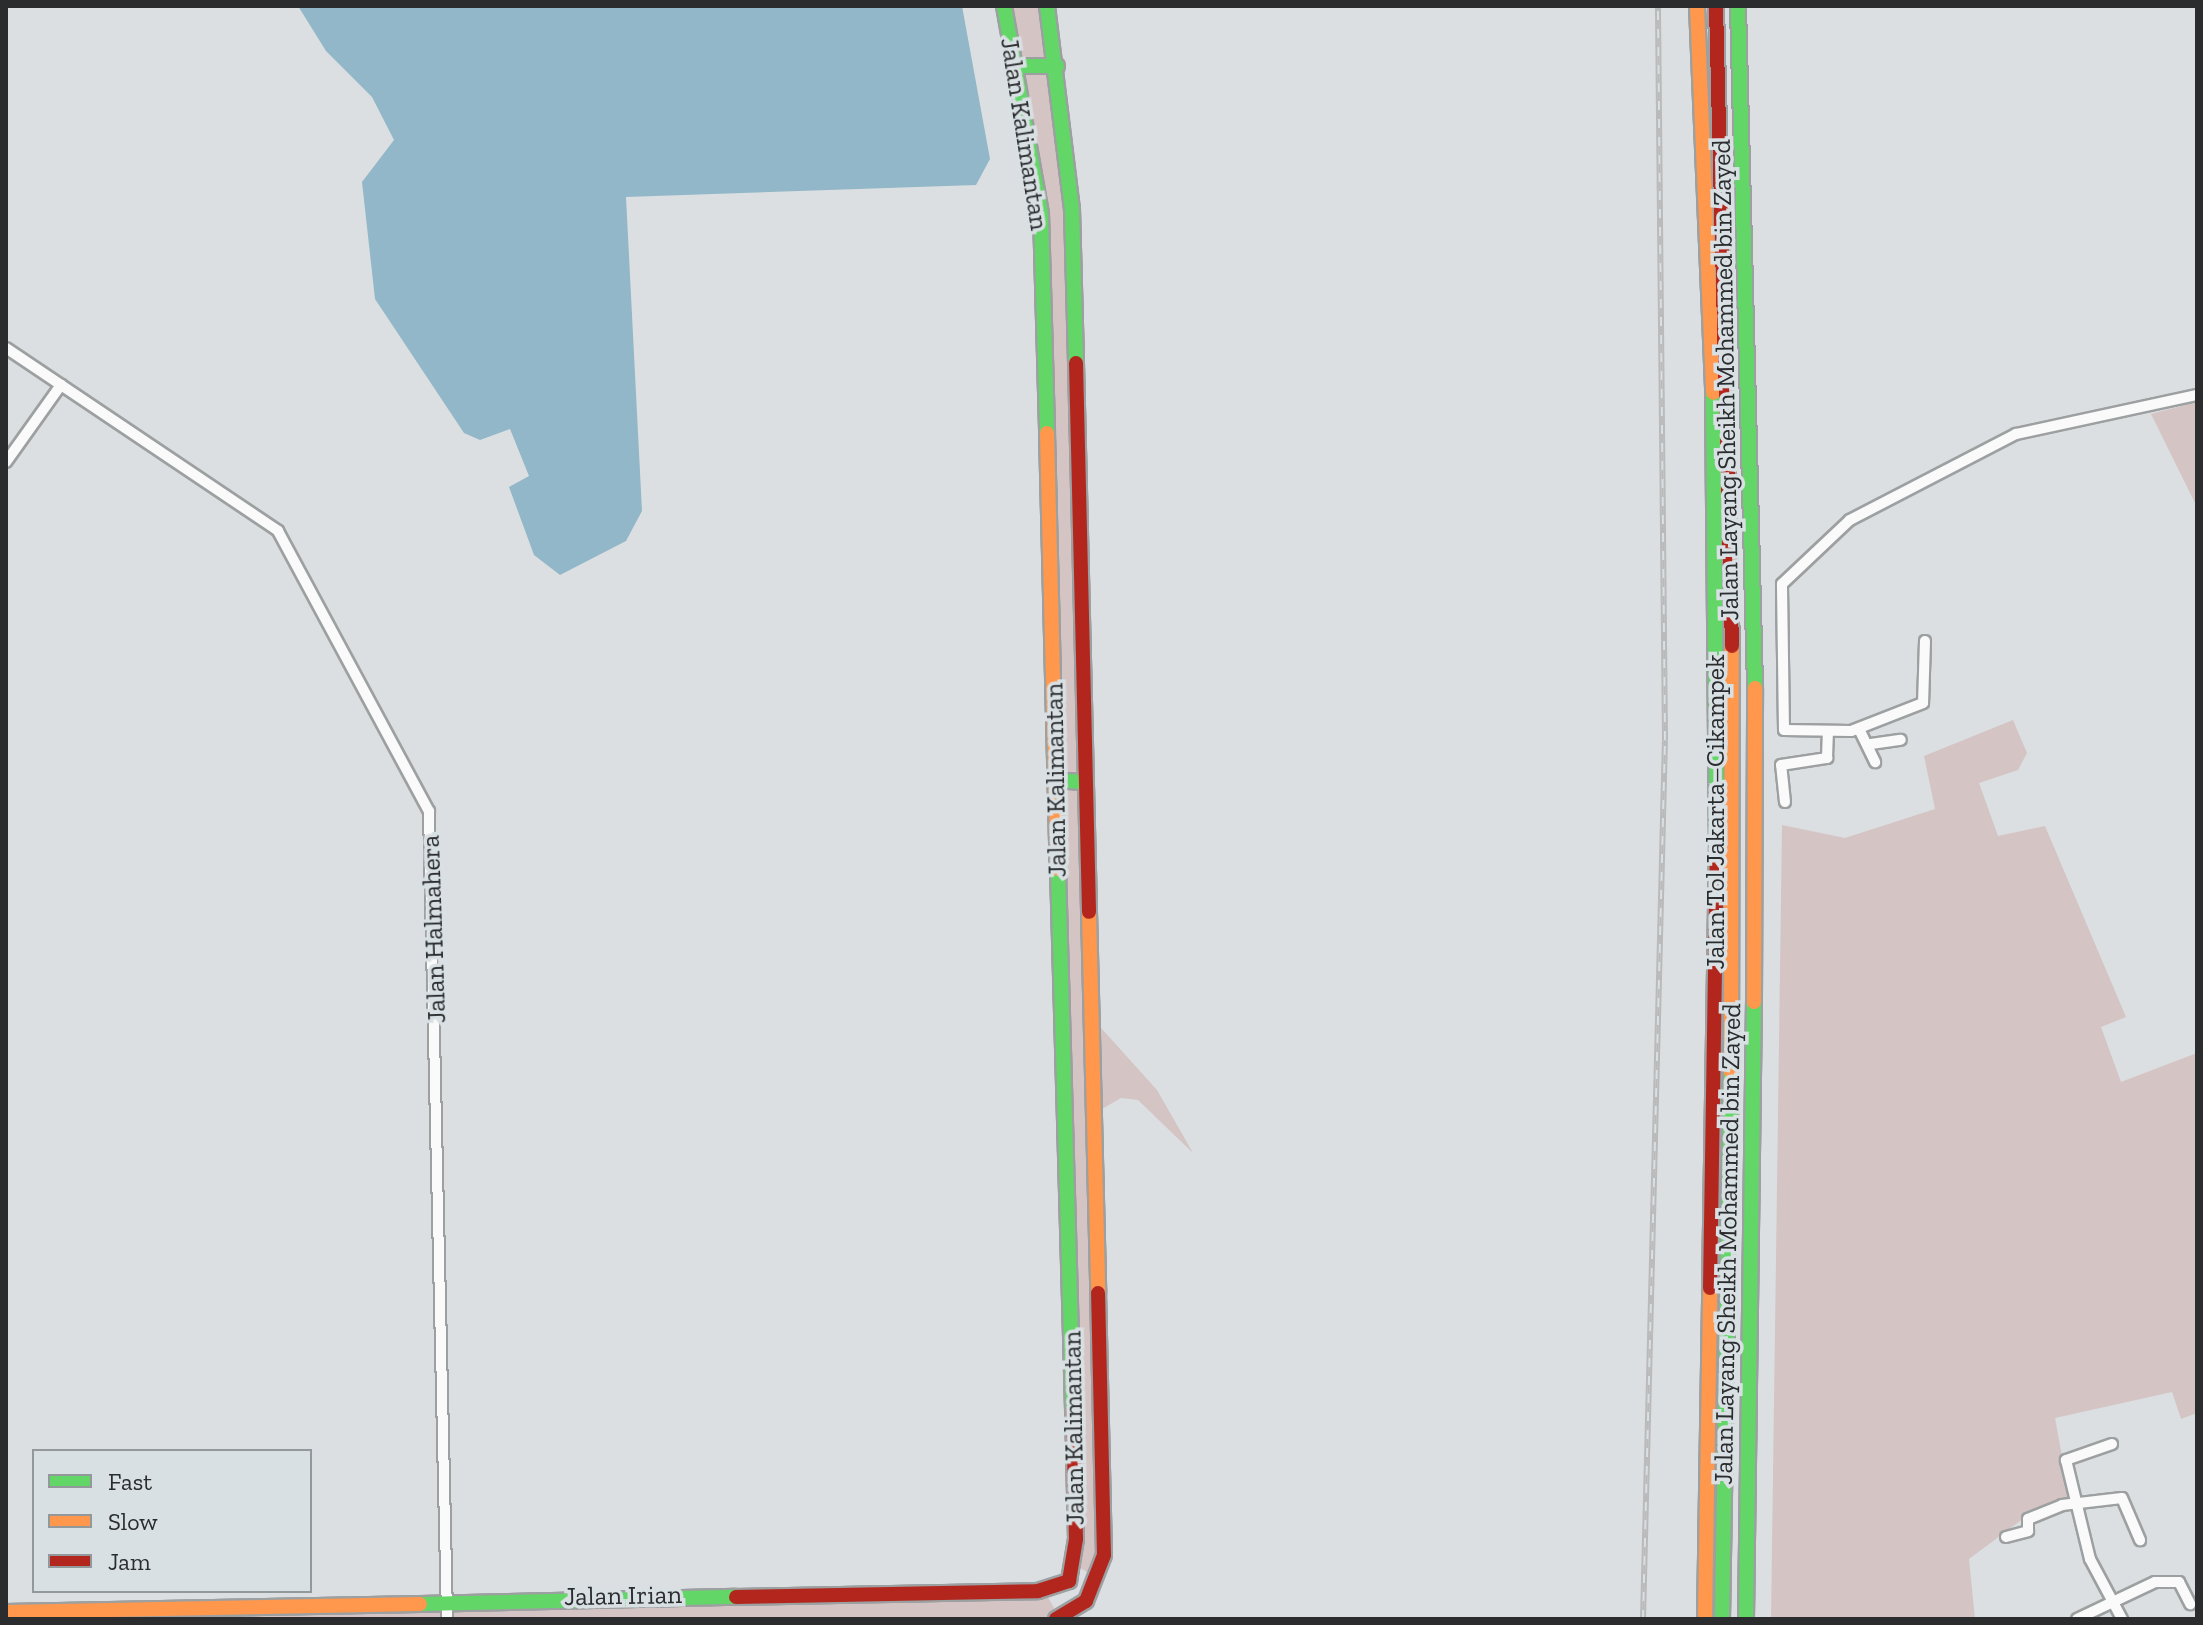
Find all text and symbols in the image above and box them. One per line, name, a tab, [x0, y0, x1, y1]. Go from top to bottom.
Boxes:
street label: Jalan Kalimantan	[993, 36, 1055, 232]
street label: Jalan Layang Sheikh Mohammed bin Zayed	[1706, 139, 1746, 621]
street label: Jalan Tol Jakarta–Cikampek	[1700, 654, 1732, 970]
street label: Jalan Kalimantan	[1039, 683, 1073, 877]
street label: Jalan Halmahera	[415, 834, 453, 1024]
street label: Jalan Layang Sheikh Mohammed bin Zayed	[1708, 1003, 1748, 1485]
street label: Jalan Kalimantan	[1057, 1331, 1091, 1525]
legend	[32, 1449, 312, 1593]
text: Fast	[108, 1467, 152, 1496]
text: Slow	[108, 1507, 158, 1536]
text: Jam	[108, 1547, 151, 1576]
street label: Jalan Irian	[564, 1579, 682, 1613]

